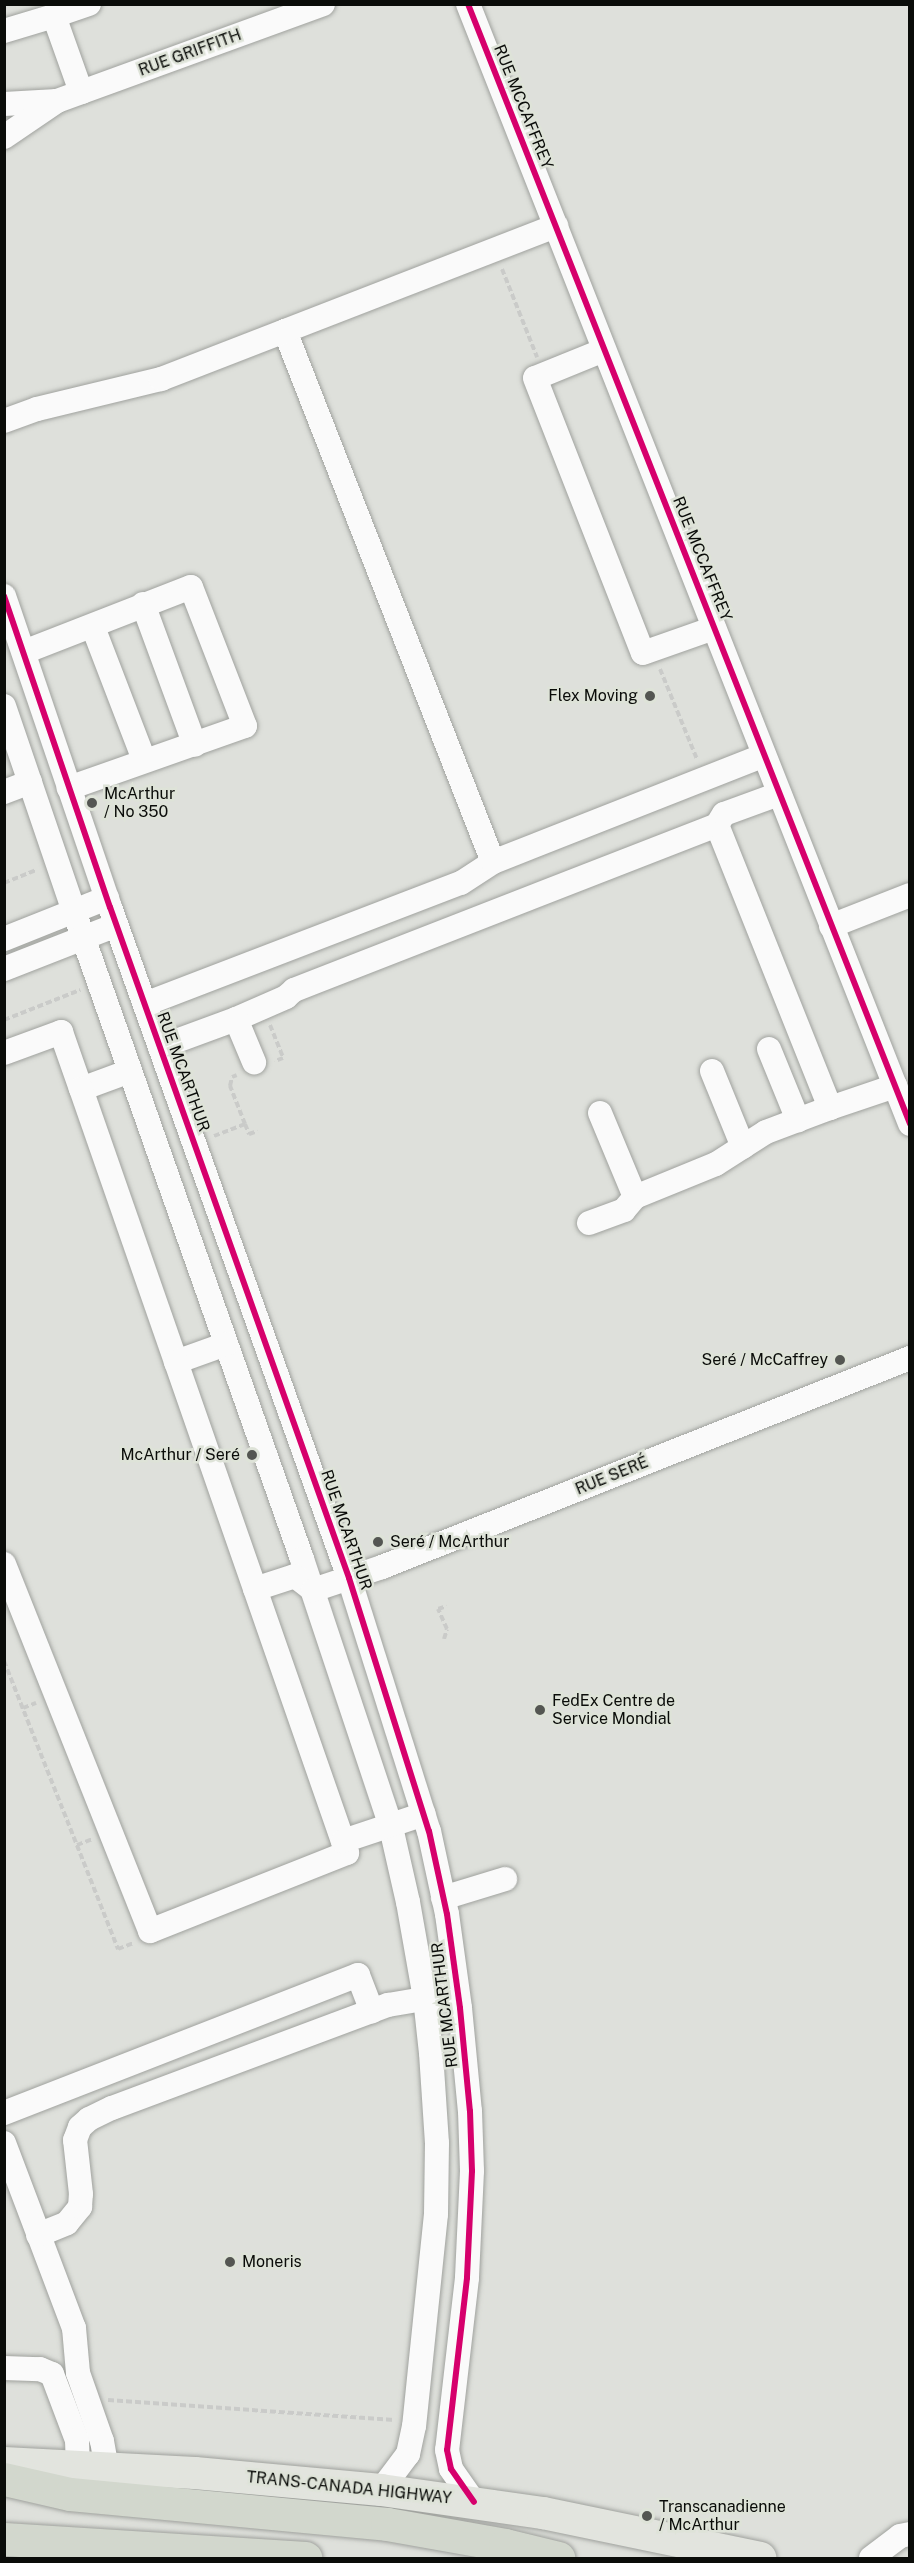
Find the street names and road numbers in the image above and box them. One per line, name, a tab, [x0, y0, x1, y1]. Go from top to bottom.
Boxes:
street label: RUE GRIFFITH	[136, 26, 244, 80]
street label: RUE MCCAFFREY	[489, 42, 557, 172]
street label: RUE MCCAFFREY	[668, 494, 736, 624]
street label: RUE MCARTHUR	[152, 1009, 214, 1135]
street label: RUE SERÉ	[573, 1453, 651, 1499]
street label: RUE MCARTHUR	[316, 1467, 376, 1593]
street label: RUE MCARTHUR	[428, 1941, 462, 2069]
street label: TRANS-CANADA HIGHWAY	[245, 2468, 453, 2508]

